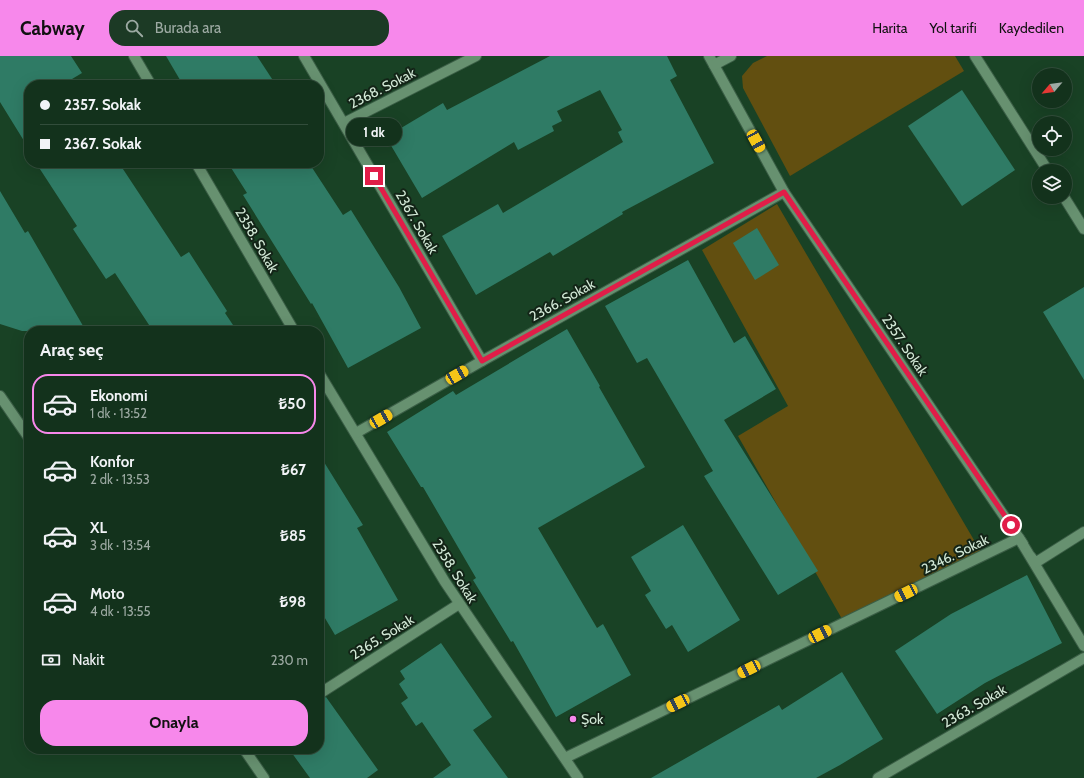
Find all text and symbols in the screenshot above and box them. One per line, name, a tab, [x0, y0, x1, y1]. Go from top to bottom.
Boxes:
search box	[109, 10, 389, 46]
text: Cabway	[20, 17, 85, 40]
icon: search	[123, 17, 145, 39]
text: Burada ara	[155, 19, 221, 37]
text: Harita	[872, 19, 907, 37]
text: Yol tarifi	[929, 19, 977, 37]
text: Kaydedilen	[999, 19, 1064, 37]
street label: 2368. Sokak	[346, 63, 419, 112]
north arrow	[1032, 68, 1072, 108]
map controls	[1032, 68, 1072, 204]
text: 2357. Sokak	[64, 96, 141, 114]
button: locate	[1032, 116, 1072, 156]
callout: 1 dk	[346, 118, 402, 146]
text: 1 dk	[363, 124, 385, 140]
car	[745, 128, 767, 154]
text: 2367. Sokak	[64, 135, 141, 153]
button: layers	[1032, 164, 1072, 204]
route end	[365, 167, 383, 185]
street label: 2367. Sokak	[392, 187, 443, 258]
street label: 2358. Sokak	[231, 204, 283, 276]
street label: 2366. Sokak	[526, 274, 598, 325]
street label: 2357. Sokak	[878, 311, 932, 380]
text: Araç seç	[40, 339, 103, 361]
car	[444, 364, 470, 386]
icon: car	[42, 386, 78, 422]
text: Ekonomi	[90, 387, 148, 405]
text: ₺50	[278, 395, 306, 413]
text: 1 dk · 13:52	[90, 405, 147, 421]
car	[368, 408, 394, 430]
icon: car	[42, 452, 78, 488]
text: Konfor	[90, 453, 134, 471]
text: ₺67	[281, 461, 306, 479]
text: 2 dk · 13:53	[90, 471, 150, 487]
route start	[1002, 516, 1020, 534]
icon: car	[42, 518, 78, 554]
text: XL	[90, 519, 107, 537]
text: ₺85	[280, 527, 306, 545]
street label: 2346. Sokak	[919, 530, 992, 578]
street label: 2358. Sokak	[428, 536, 482, 607]
text: 3 dk · 13:54	[90, 537, 150, 553]
car	[893, 582, 919, 604]
icon: car	[42, 584, 78, 620]
text: Moto	[90, 585, 124, 603]
text: ₺98	[280, 593, 306, 611]
text: 4 dk · 13:55	[90, 603, 150, 619]
street label: 2365. Sokak	[347, 610, 418, 664]
car	[807, 623, 833, 645]
icon: cash	[40, 649, 62, 671]
text: Nakit	[72, 651, 105, 669]
text: 230 m	[271, 652, 308, 668]
car	[736, 658, 762, 680]
street label: 2363. Sokak	[939, 680, 1010, 732]
car	[665, 692, 691, 714]
button: Onayla	[40, 700, 308, 746]
place label: Şok	[581, 710, 604, 728]
marker: Şok	[568, 714, 578, 724]

